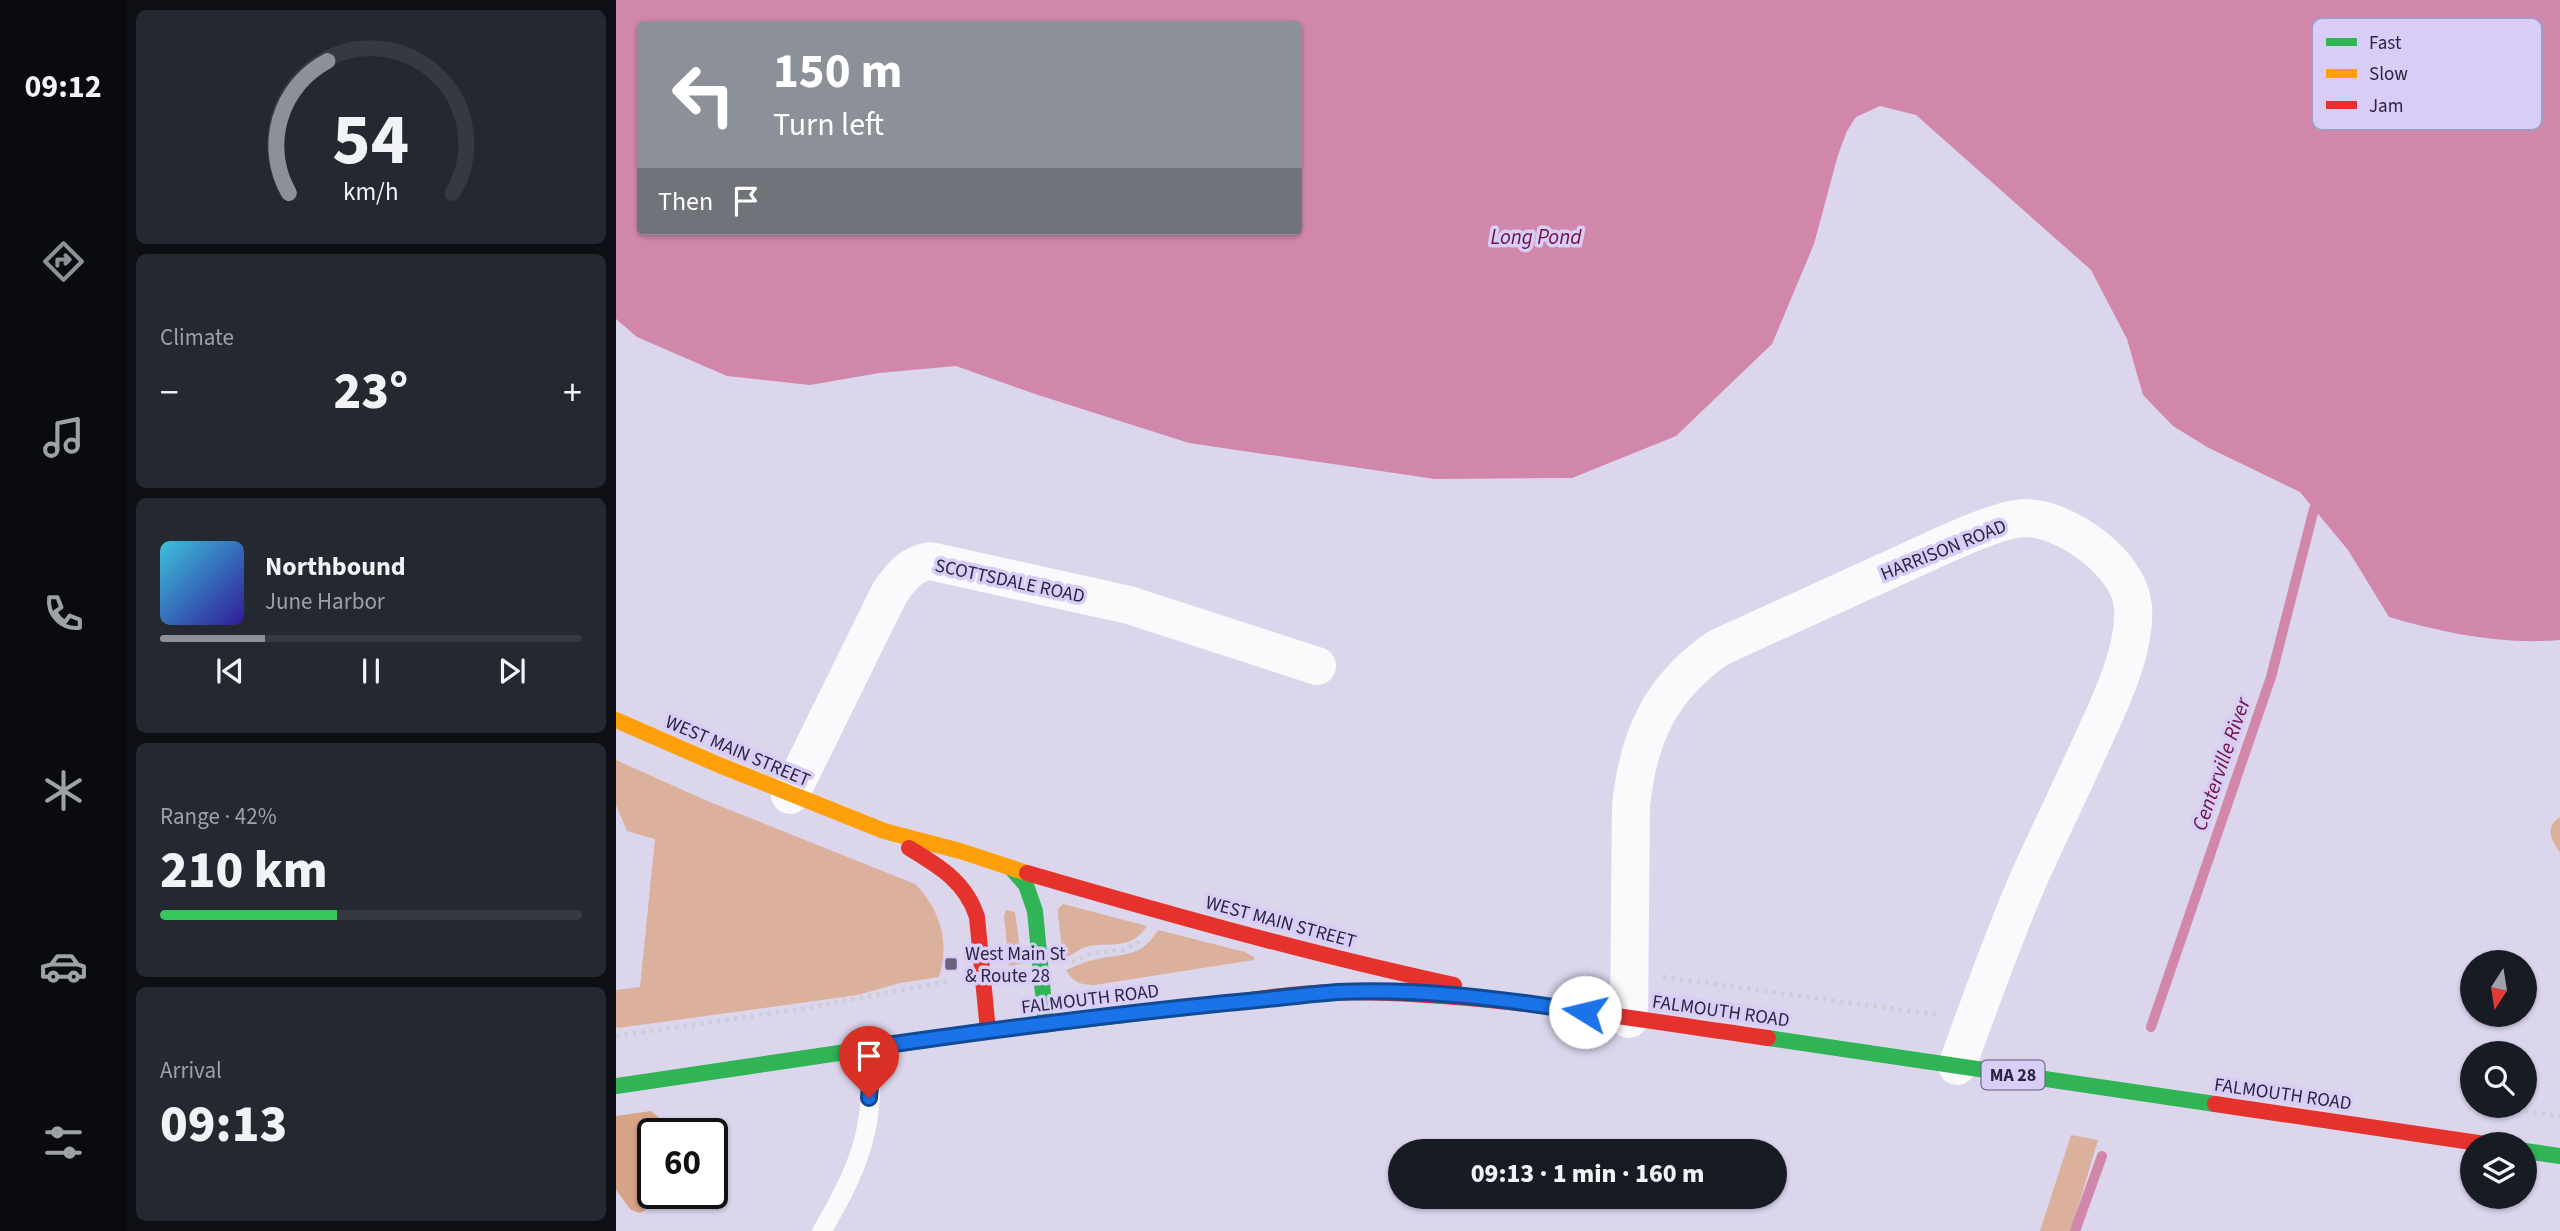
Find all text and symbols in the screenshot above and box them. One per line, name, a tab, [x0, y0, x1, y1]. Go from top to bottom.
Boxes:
legend	[2312, 18, 2542, 130]
text: Fast	[2369, 30, 2402, 57]
text: 150 m	[773, 37, 902, 107]
icon: left	[658, 49, 749, 140]
text: Slow	[2369, 61, 2408, 88]
text: 09:12	[24, 64, 102, 110]
text: 54	[333, 88, 409, 192]
text: Jam	[2369, 93, 2403, 120]
text: Turn left	[773, 102, 884, 148]
text: km/h	[343, 174, 399, 210]
icon: arrive	[727, 182, 765, 220]
text: Then	[658, 183, 713, 220]
water label: Long Pond	[1491, 222, 1582, 252]
icon: directions	[39, 237, 88, 286]
text: Climate	[160, 321, 234, 354]
text: 23°	[334, 355, 408, 429]
text: −	[160, 366, 179, 420]
text: +	[563, 366, 582, 420]
icon: music	[39, 413, 88, 462]
street label: HARRISON ROAD	[1877, 513, 2010, 588]
text: Northbound	[265, 548, 406, 585]
street label: SCOTTSDALE ROAD	[932, 552, 1087, 611]
text: June Harbor	[265, 585, 385, 618]
icon: phone	[39, 589, 88, 638]
icon: previous	[211, 652, 249, 690]
icon: pause	[352, 652, 390, 690]
icon: next	[493, 652, 531, 690]
water label: Centerville River	[2184, 693, 2258, 835]
street label: WEST MAIN STREET	[661, 709, 814, 794]
icon: climate	[39, 766, 88, 815]
text: Range · 42%	[160, 800, 277, 833]
text: 210 km	[160, 834, 328, 908]
street label: WEST MAIN STREET	[1202, 889, 1359, 956]
place label: West Main St & Route 28	[965, 941, 1066, 990]
icon: car	[39, 942, 88, 991]
north arrow	[2460, 950, 2538, 1027]
map controls	[2460, 950, 2537, 1209]
marker: West Main St & Route 28	[943, 956, 959, 972]
position arrow	[1548, 975, 1622, 1049]
street label: FALMOUTH ROAD	[1020, 978, 1161, 1021]
street label: FALMOUTH ROAD	[1650, 988, 1791, 1034]
pin	[839, 1026, 899, 1098]
icon: arrive	[850, 1037, 888, 1075]
button: search	[2460, 1041, 2537, 1118]
text: Arrival	[160, 1054, 222, 1087]
road number: MA 28	[1982, 1060, 2044, 1090]
street label: FALMOUTH ROAD	[2212, 1071, 2353, 1117]
text: 09:13	[160, 1088, 287, 1162]
icon: filters	[39, 1118, 88, 1167]
speed limit sign: 60	[637, 1118, 728, 1209]
button: layers	[2460, 1132, 2537, 1209]
text: 09:13 · 1 min · 160 m	[1471, 1155, 1704, 1192]

